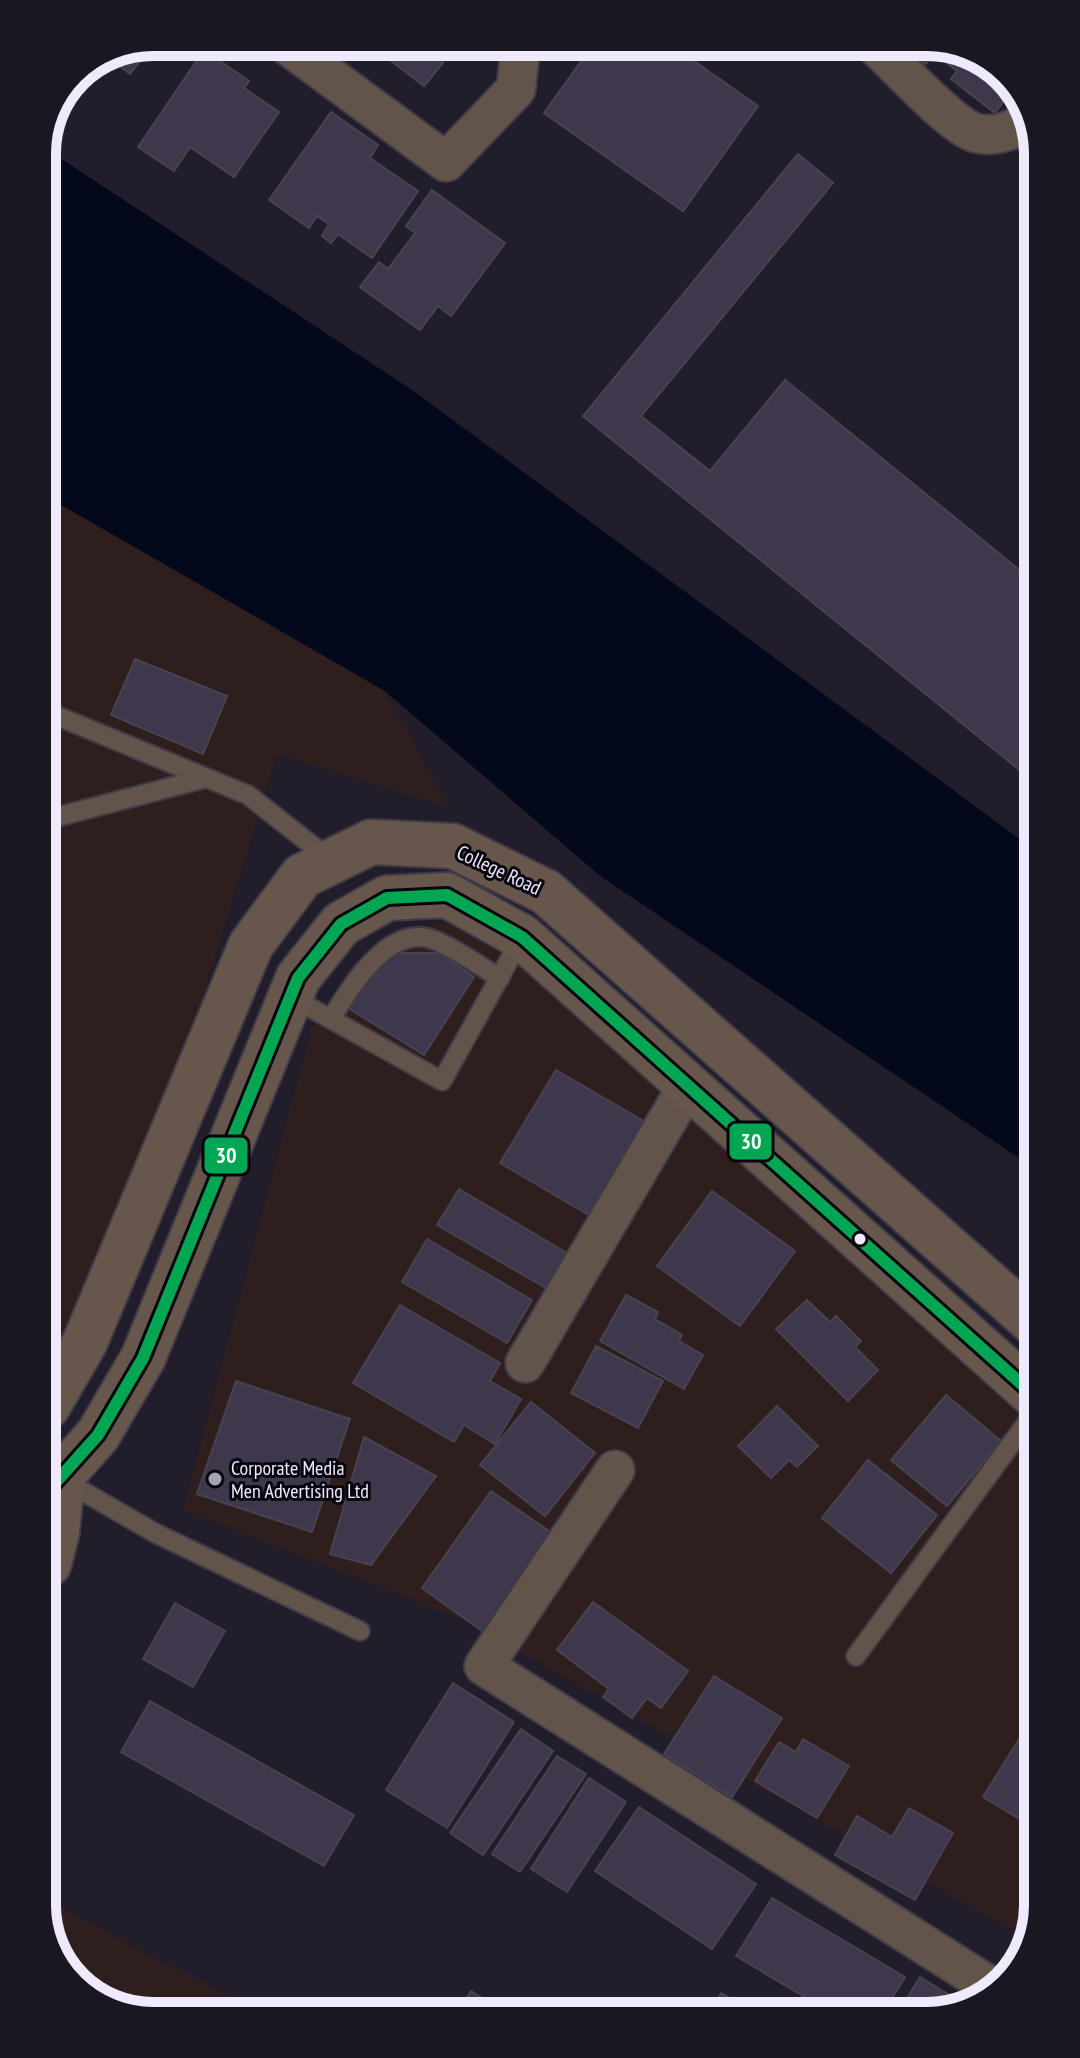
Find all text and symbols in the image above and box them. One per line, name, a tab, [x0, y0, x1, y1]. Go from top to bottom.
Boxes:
street label: College Road	[453, 839, 545, 901]
line badge: 30	[728, 1122, 773, 1161]
text: 30	[740, 1127, 762, 1155]
line badge: 30	[203, 1136, 249, 1175]
text: 30	[215, 1141, 237, 1169]
unlabelled marker	[852, 1231, 868, 1247]
place label: Corporate Media Men Advertising Ltd	[231, 1455, 369, 1504]
marker: Corporate Media Men Advertising Ltd	[206, 1470, 224, 1488]

